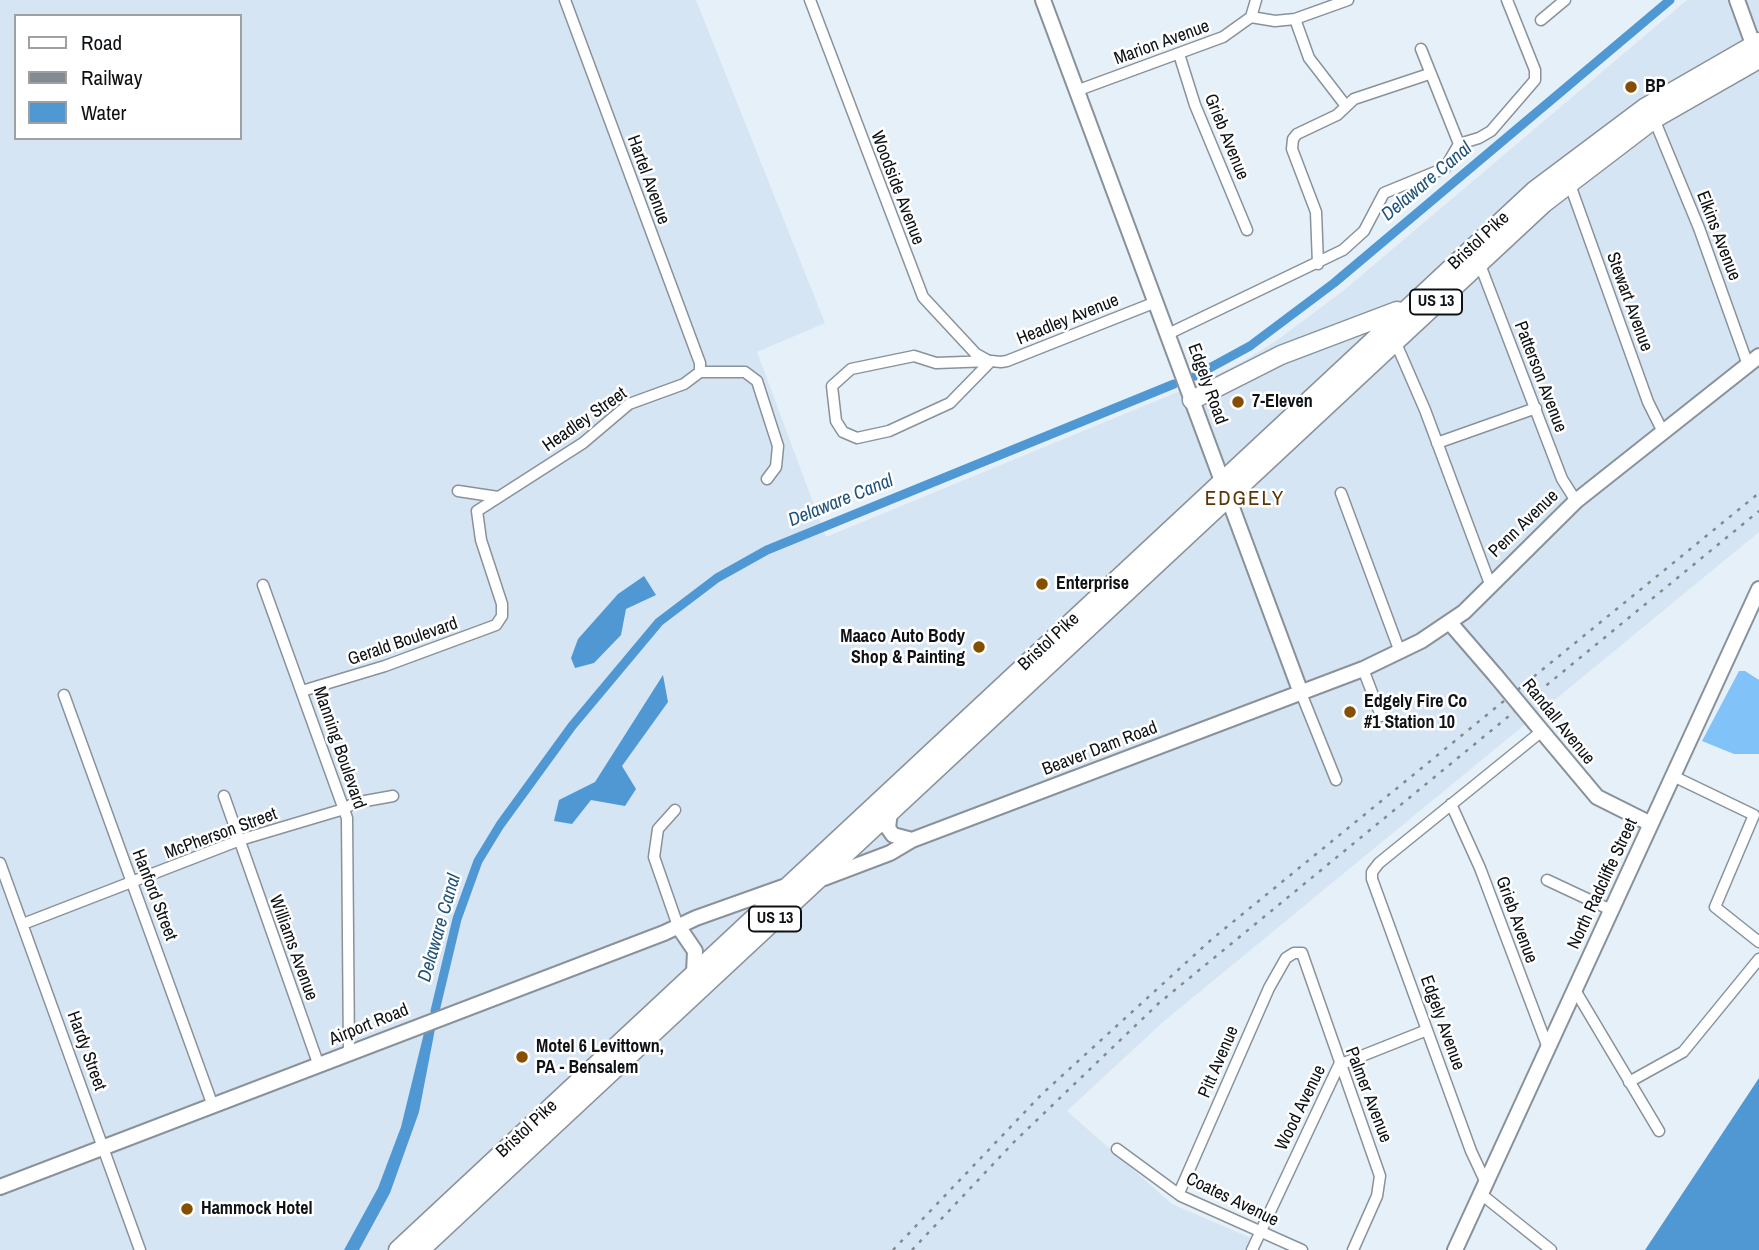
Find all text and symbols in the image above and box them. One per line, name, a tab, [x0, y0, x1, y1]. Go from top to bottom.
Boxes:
legend	[14, 14, 242, 140]
street label: Marion Avenue	[1111, 16, 1213, 70]
text: Road	[81, 28, 122, 57]
text: Railway	[81, 63, 142, 92]
place label: BP	[1645, 76, 1666, 98]
marker: BP	[1623, 79, 1639, 95]
street label: Grieb Avenue	[1199, 91, 1253, 183]
text: Water	[81, 98, 126, 127]
street label: Woodside Avenue	[865, 128, 929, 248]
street label: Hartel Avenue	[622, 132, 674, 228]
water label: Delaware Canal	[1377, 138, 1477, 226]
street label: Elkins Avenue	[1691, 188, 1745, 284]
street label: Bristol Pike	[1444, 207, 1514, 275]
street label: Stewart Avenue	[1601, 249, 1657, 355]
street label: Headley Avenue	[1014, 290, 1122, 350]
road number: US 13	[1410, 290, 1462, 314]
street label: Patterson Avenue	[1509, 318, 1571, 436]
street label: Edgely Road	[1182, 341, 1232, 427]
street label: Headley Street	[539, 383, 631, 457]
place label: 7-Eleven	[1252, 391, 1313, 413]
marker: 7-Eleven	[1230, 394, 1246, 410]
water label: Delaware Canal	[785, 470, 897, 532]
district label: EDGELY	[1205, 486, 1285, 512]
street label: Penn Avenue	[1485, 486, 1563, 562]
place label: Enterprise	[1056, 573, 1129, 595]
marker: Enterprise	[1034, 576, 1050, 592]
street label: Bristol Pike	[1014, 608, 1084, 676]
street label: Gerald Boulevard	[345, 613, 461, 671]
place label: Maaco Auto Body Shop & Painting	[840, 626, 965, 668]
marker: Maaco Auto Body Shop & Painting	[971, 639, 987, 655]
street label: Randall Avenue	[1517, 675, 1599, 769]
street label: Manning Boulevard	[308, 684, 370, 812]
place label: Edgely Fire Co #1 Station 10	[1364, 691, 1467, 734]
marker: Edgely Fire Co #1 Station 10	[1342, 704, 1358, 720]
street label: Beaver Dam Road	[1039, 717, 1161, 781]
street label: McPherson Street	[162, 804, 280, 864]
street label: North Radcliffe Street	[1563, 815, 1643, 953]
street label: Hanford Street	[127, 846, 181, 944]
water label: Delaware Canal	[414, 872, 466, 984]
street label: Grieb Avenue	[1490, 874, 1542, 966]
street label: Williams Avenue	[264, 892, 322, 1004]
road number: US 13	[749, 906, 801, 931]
street label: Edgely Avenue	[1415, 973, 1469, 1073]
street label: Airport Road	[326, 999, 412, 1051]
street label: Hardy Street	[62, 1008, 110, 1094]
street label: Pitt Avenue	[1194, 1023, 1244, 1101]
place label: Motel 6 Levittown, PA - Bensalem	[536, 1036, 664, 1078]
street label: Palmer Avenue	[1340, 1044, 1396, 1146]
marker: Motel 6 Levittown, PA - Bensalem	[514, 1049, 530, 1065]
street label: Wood Avenue	[1271, 1062, 1331, 1154]
street label: Bristol Pike	[492, 1095, 562, 1163]
street label: Coates Avenue	[1182, 1168, 1282, 1232]
place label: Hammock Hotel	[201, 1198, 313, 1220]
marker: Hammock Hotel	[179, 1201, 195, 1217]

